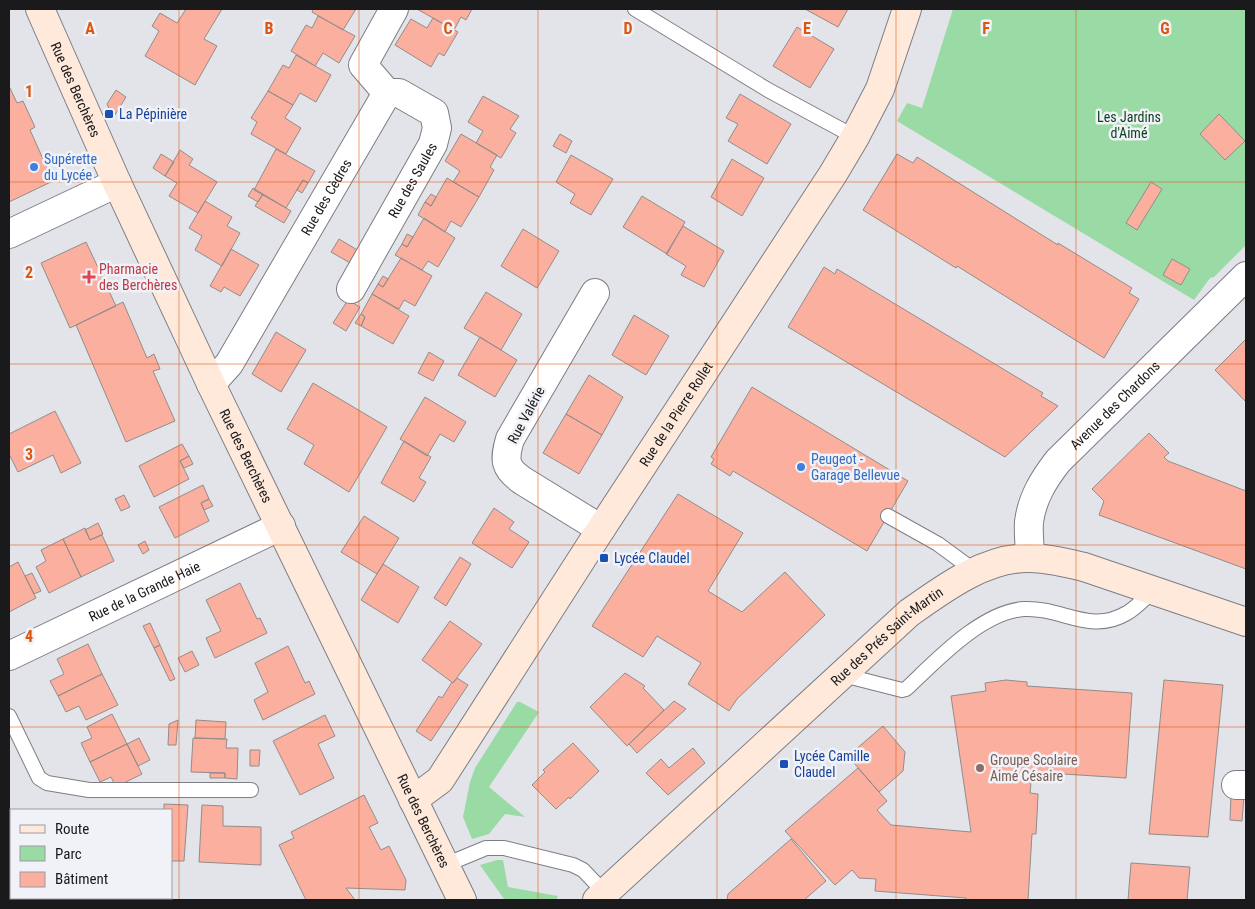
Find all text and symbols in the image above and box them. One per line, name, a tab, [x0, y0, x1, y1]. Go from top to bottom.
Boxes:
text: A	[85, 19, 95, 38]
text: B	[265, 19, 274, 38]
text: C	[443, 19, 453, 38]
text: D	[623, 19, 633, 38]
text: E	[803, 19, 811, 38]
text: F	[982, 19, 990, 38]
text: G	[1160, 19, 1170, 38]
street label: Rue des Berchères	[48, 39, 104, 140]
text: 1	[25, 82, 33, 101]
place label: La Pépinière	[119, 106, 188, 122]
marker: La Pépinière	[103, 108, 115, 120]
park label: Les Jardins d'Aimé	[1097, 109, 1161, 141]
street label: Rue des Saules	[385, 140, 440, 221]
place label: Supérette du Lycée	[44, 151, 97, 183]
street label: Rue des Cèdres	[298, 156, 355, 238]
marker: Supérette du Lycée	[28, 161, 40, 173]
place label: Pharmacie des Berchères	[99, 261, 177, 293]
text: 2	[25, 263, 33, 282]
marker: Pharmacie des Berchères	[83, 271, 95, 283]
street label: Avenue des Chardons	[1067, 358, 1163, 453]
street label: Rue de la Pierre Rollet	[636, 359, 716, 469]
street label: Rue Valérie	[504, 383, 548, 446]
street label: Rue des Berchères	[216, 406, 276, 505]
text: 3	[25, 445, 33, 464]
place label: Peugeot - Garage Bellevue	[811, 451, 900, 483]
marker: Peugeot - Garage Bellevue	[795, 461, 807, 473]
place label: Lycée Claudel	[614, 550, 690, 566]
marker: Lycée Claudel	[598, 552, 610, 564]
street label: Rue de la Grande Haie	[86, 558, 203, 625]
street label: Rue des Prés Saint-Martin	[828, 584, 946, 689]
text: 4	[25, 627, 33, 646]
place label: Lycée Camille Claudel	[794, 748, 870, 780]
place label: Groupe Scolaire Aimé Césaire	[990, 752, 1078, 784]
marker: Lycée Camille Claudel	[778, 758, 790, 770]
marker: Groupe Scolaire Aimé Césaire	[974, 762, 986, 774]
street label: Rue des Berchères	[394, 771, 453, 870]
legend	[10, 809, 172, 899]
text: Route	[55, 820, 89, 838]
text: Parc	[55, 845, 82, 863]
text: Bâtiment	[55, 870, 108, 888]

